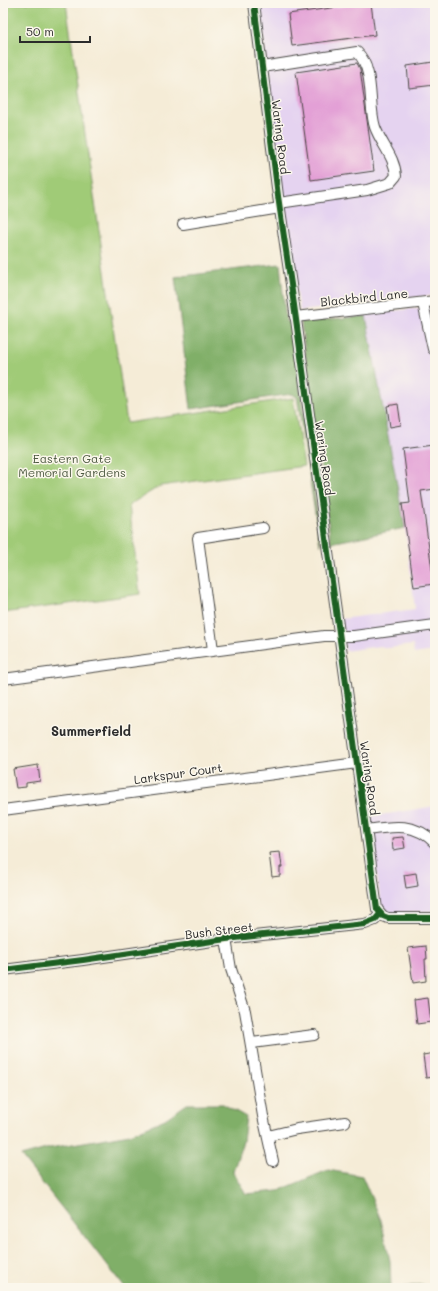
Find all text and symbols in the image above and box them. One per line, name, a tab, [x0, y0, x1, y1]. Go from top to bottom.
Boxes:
scale bar	[20, 18, 90, 44]
text: 50 m	[26, 23, 54, 39]
street label: Waring Road	[268, 99, 294, 176]
street label: Blackbird Lane	[319, 284, 409, 310]
street label: Waring Road	[312, 420, 338, 497]
park label: Eastern Gate Memorial Gardens	[18, 450, 126, 480]
district label: Summerfield	[51, 722, 131, 739]
street label: Waring Road	[357, 740, 383, 817]
street label: Larkspur Court	[133, 759, 223, 787]
street label: Bush Street	[184, 918, 254, 942]

